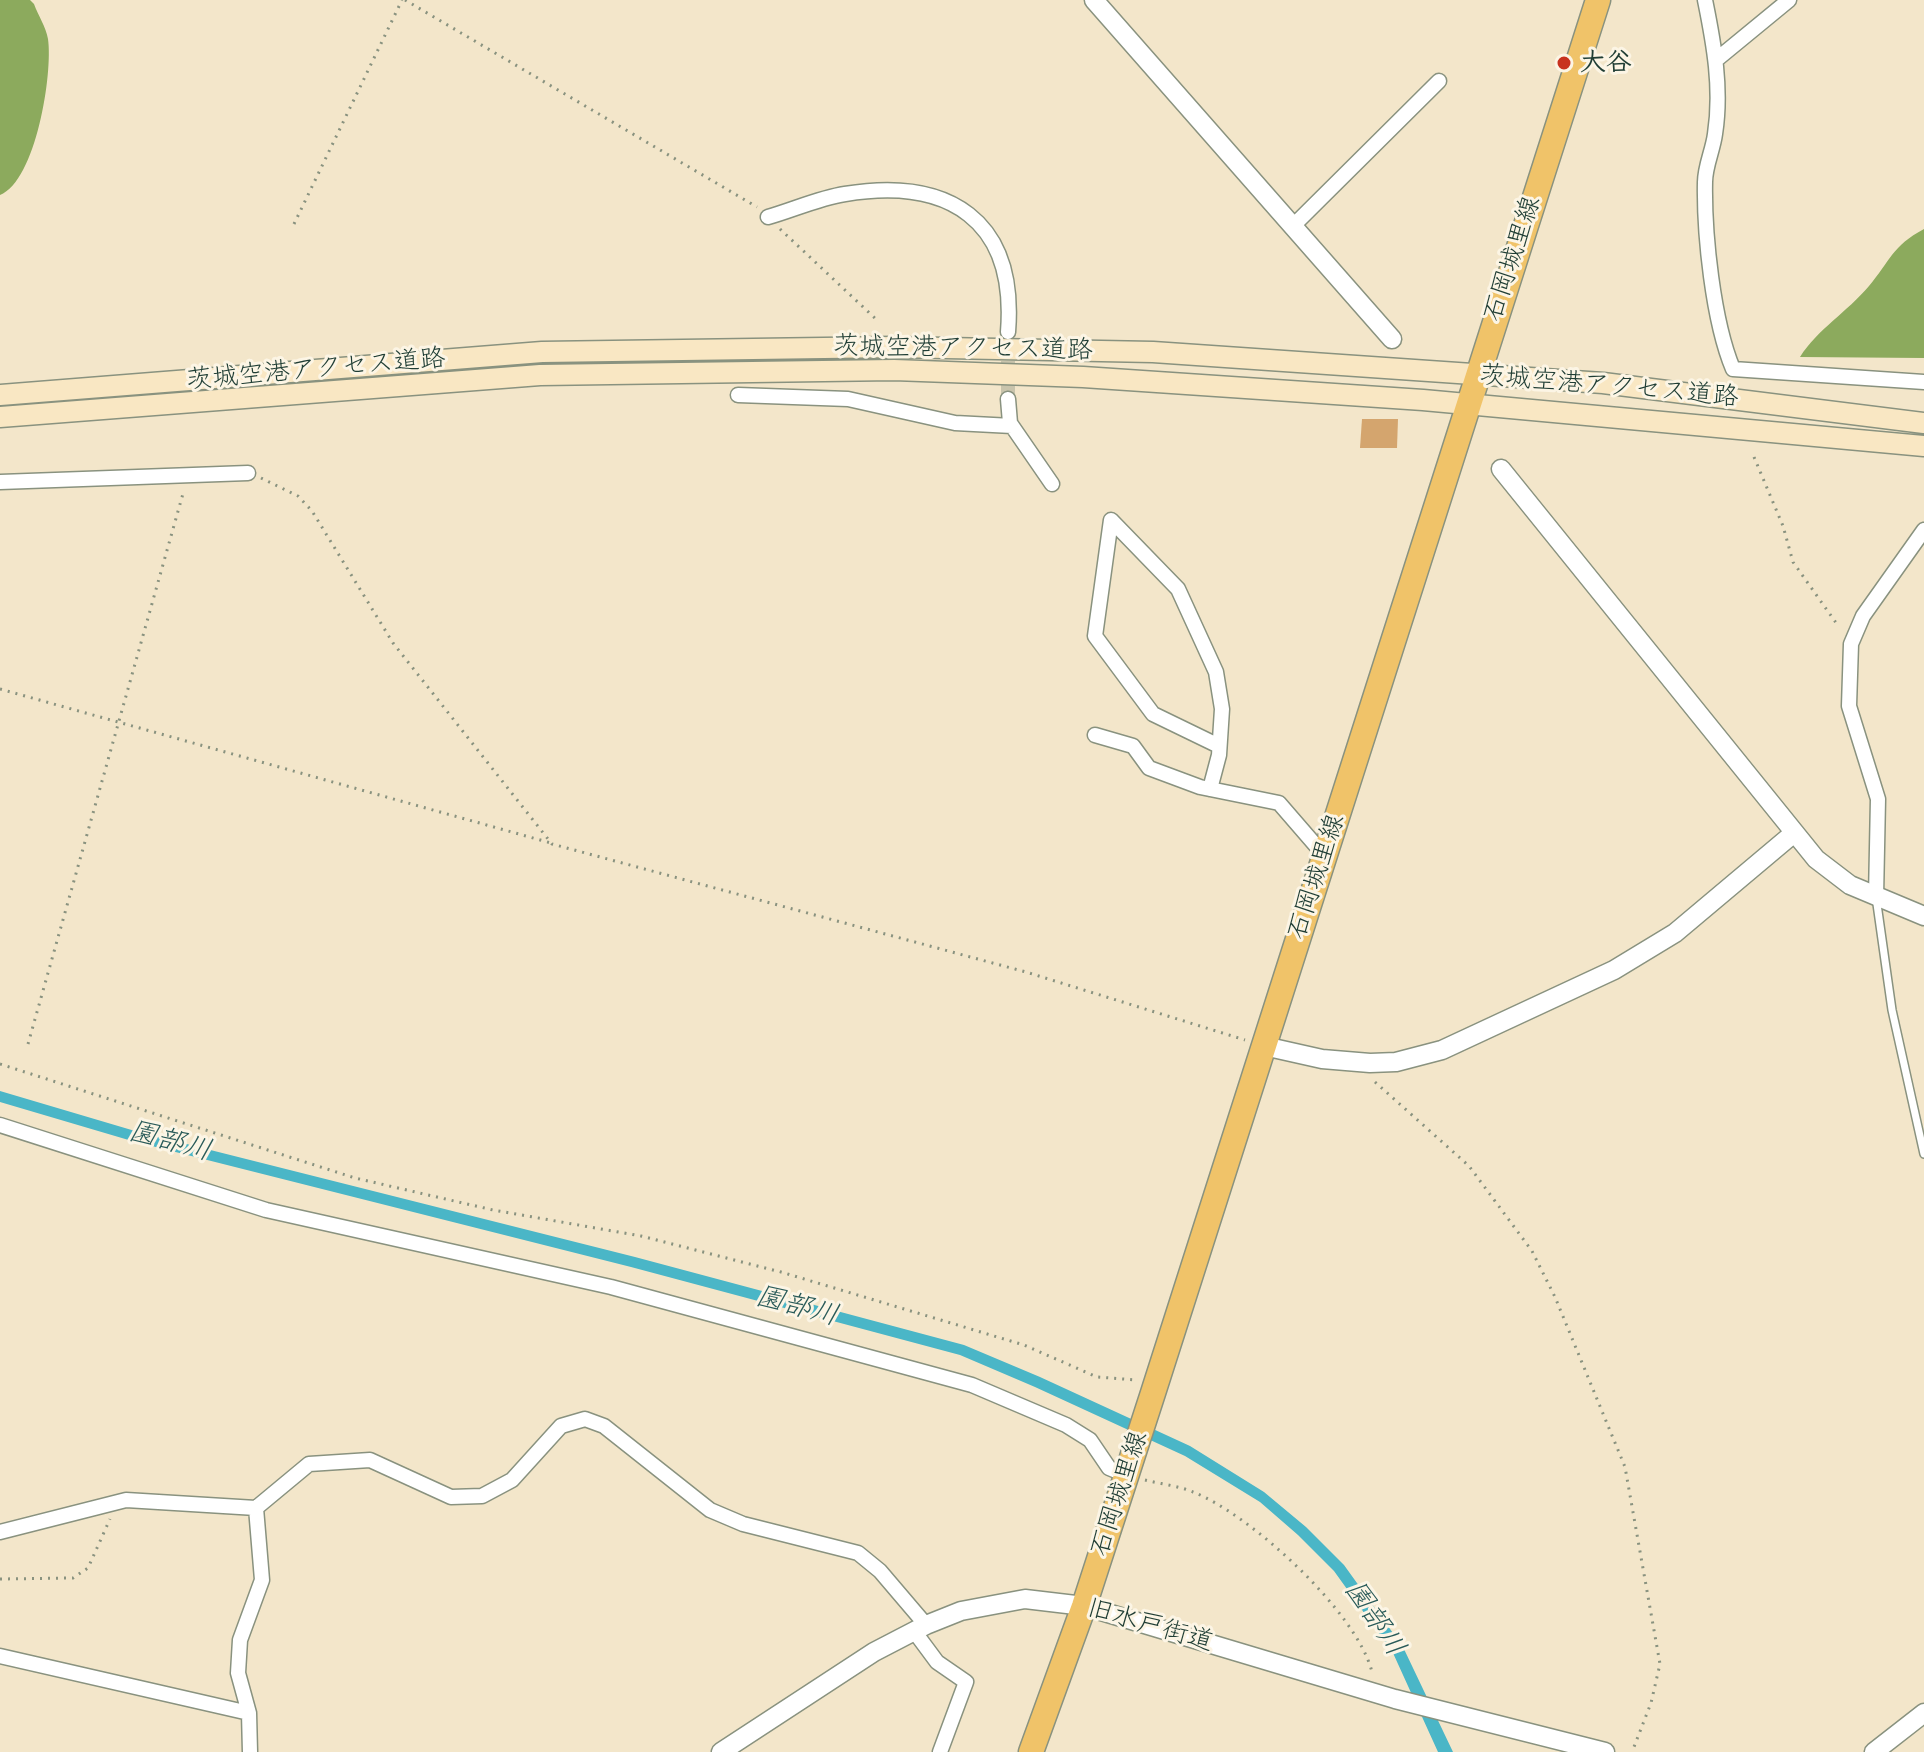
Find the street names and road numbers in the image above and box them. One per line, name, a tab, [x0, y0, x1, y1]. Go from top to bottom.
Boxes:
street label: 石岡城里線	[1478, 192, 1548, 326]
street label: 茨城空港アクセス道路	[833, 331, 1093, 367]
street label: 茨城空港アクセス道路	[185, 343, 447, 397]
street label: 茨城空港アクセス道路	[1478, 360, 1740, 414]
street label: 石岡城里線	[1282, 810, 1352, 944]
street label: 石岡城里線	[1085, 1427, 1155, 1561]
street label: 旧水戸街道	[1083, 1593, 1217, 1659]

